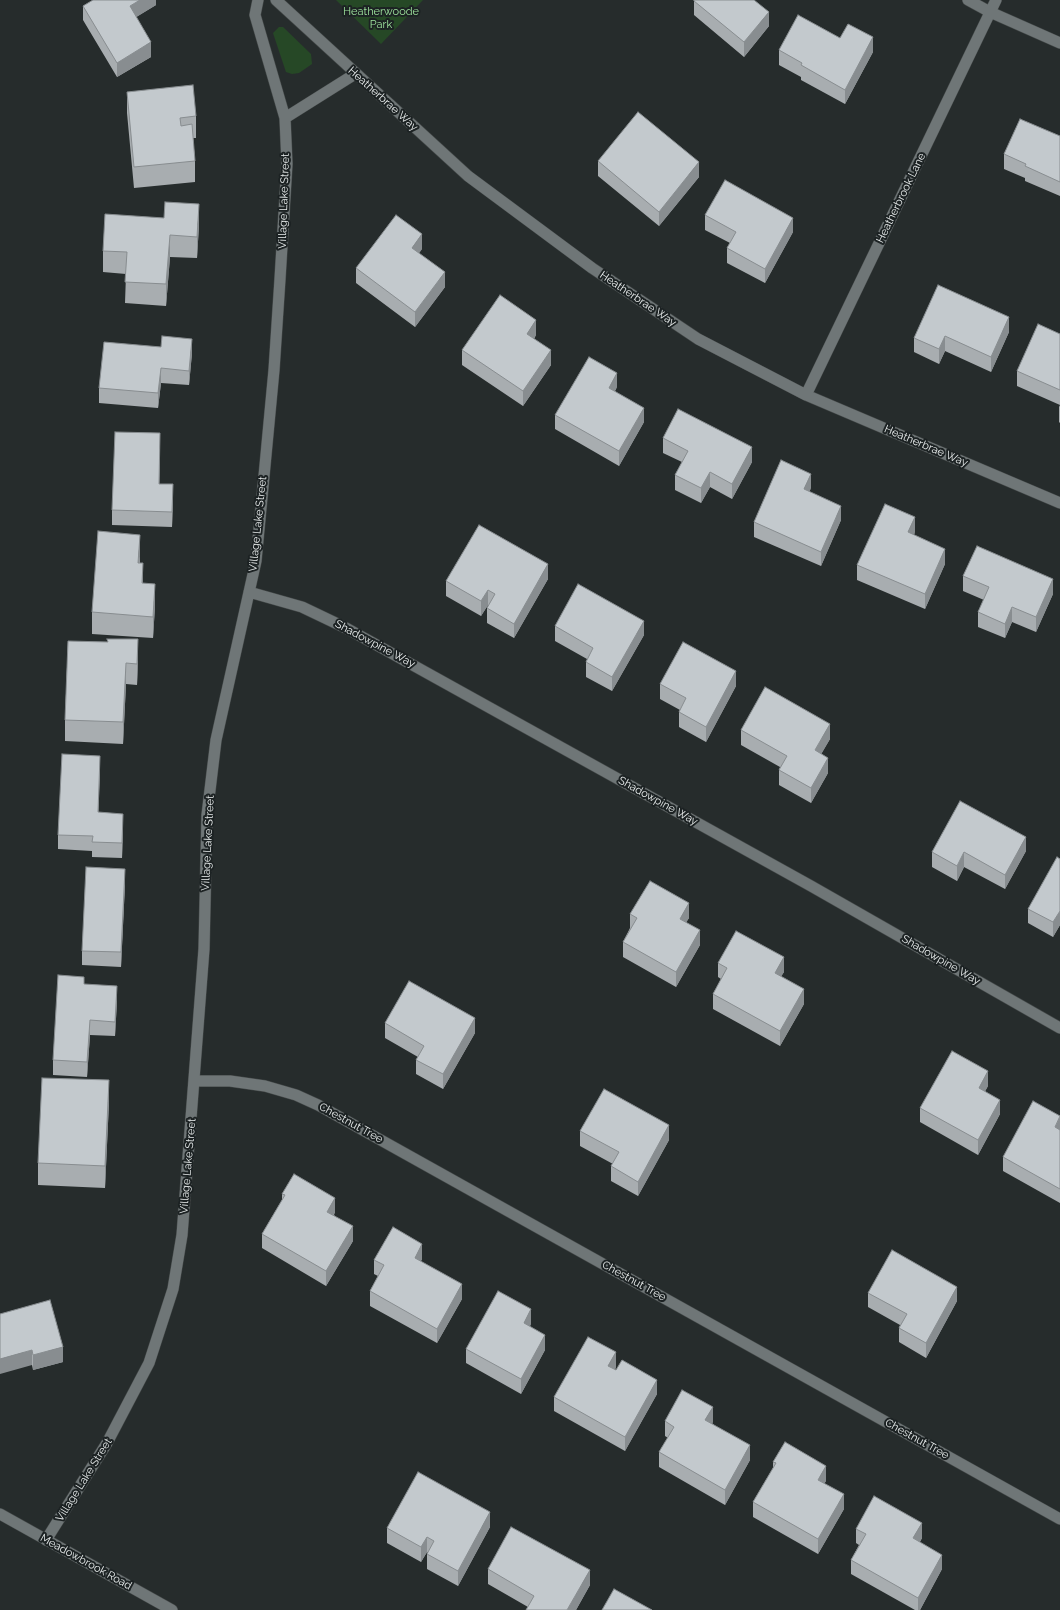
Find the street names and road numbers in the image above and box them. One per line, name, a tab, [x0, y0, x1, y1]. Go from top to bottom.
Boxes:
street label: Heatherbrae Way	[345, 64, 421, 134]
street label: Heatherbrook Lane	[874, 151, 928, 245]
street label: Village Lake Street	[276, 153, 292, 249]
street label: Heatherbrae Way	[597, 269, 679, 329]
street label: Heatherbrae Way	[882, 422, 970, 470]
street label: Village Lake Street	[246, 476, 270, 572]
street label: Shadowpine Way	[333, 617, 417, 671]
street label: Shadowpine Way	[616, 774, 700, 828]
street label: Village Lake Street	[199, 795, 217, 891]
street label: Shadowpine Way	[899, 932, 983, 988]
street label: Chestnut Tree	[317, 1100, 385, 1146]
street label: Village Lake Street	[177, 1118, 199, 1214]
street label: Chestnut Tree	[600, 1258, 668, 1304]
street label: Chestnut Tree	[883, 1416, 951, 1462]
street label: Village Lake Street	[53, 1436, 115, 1524]
street label: Meadowbrook Road	[38, 1531, 134, 1593]

